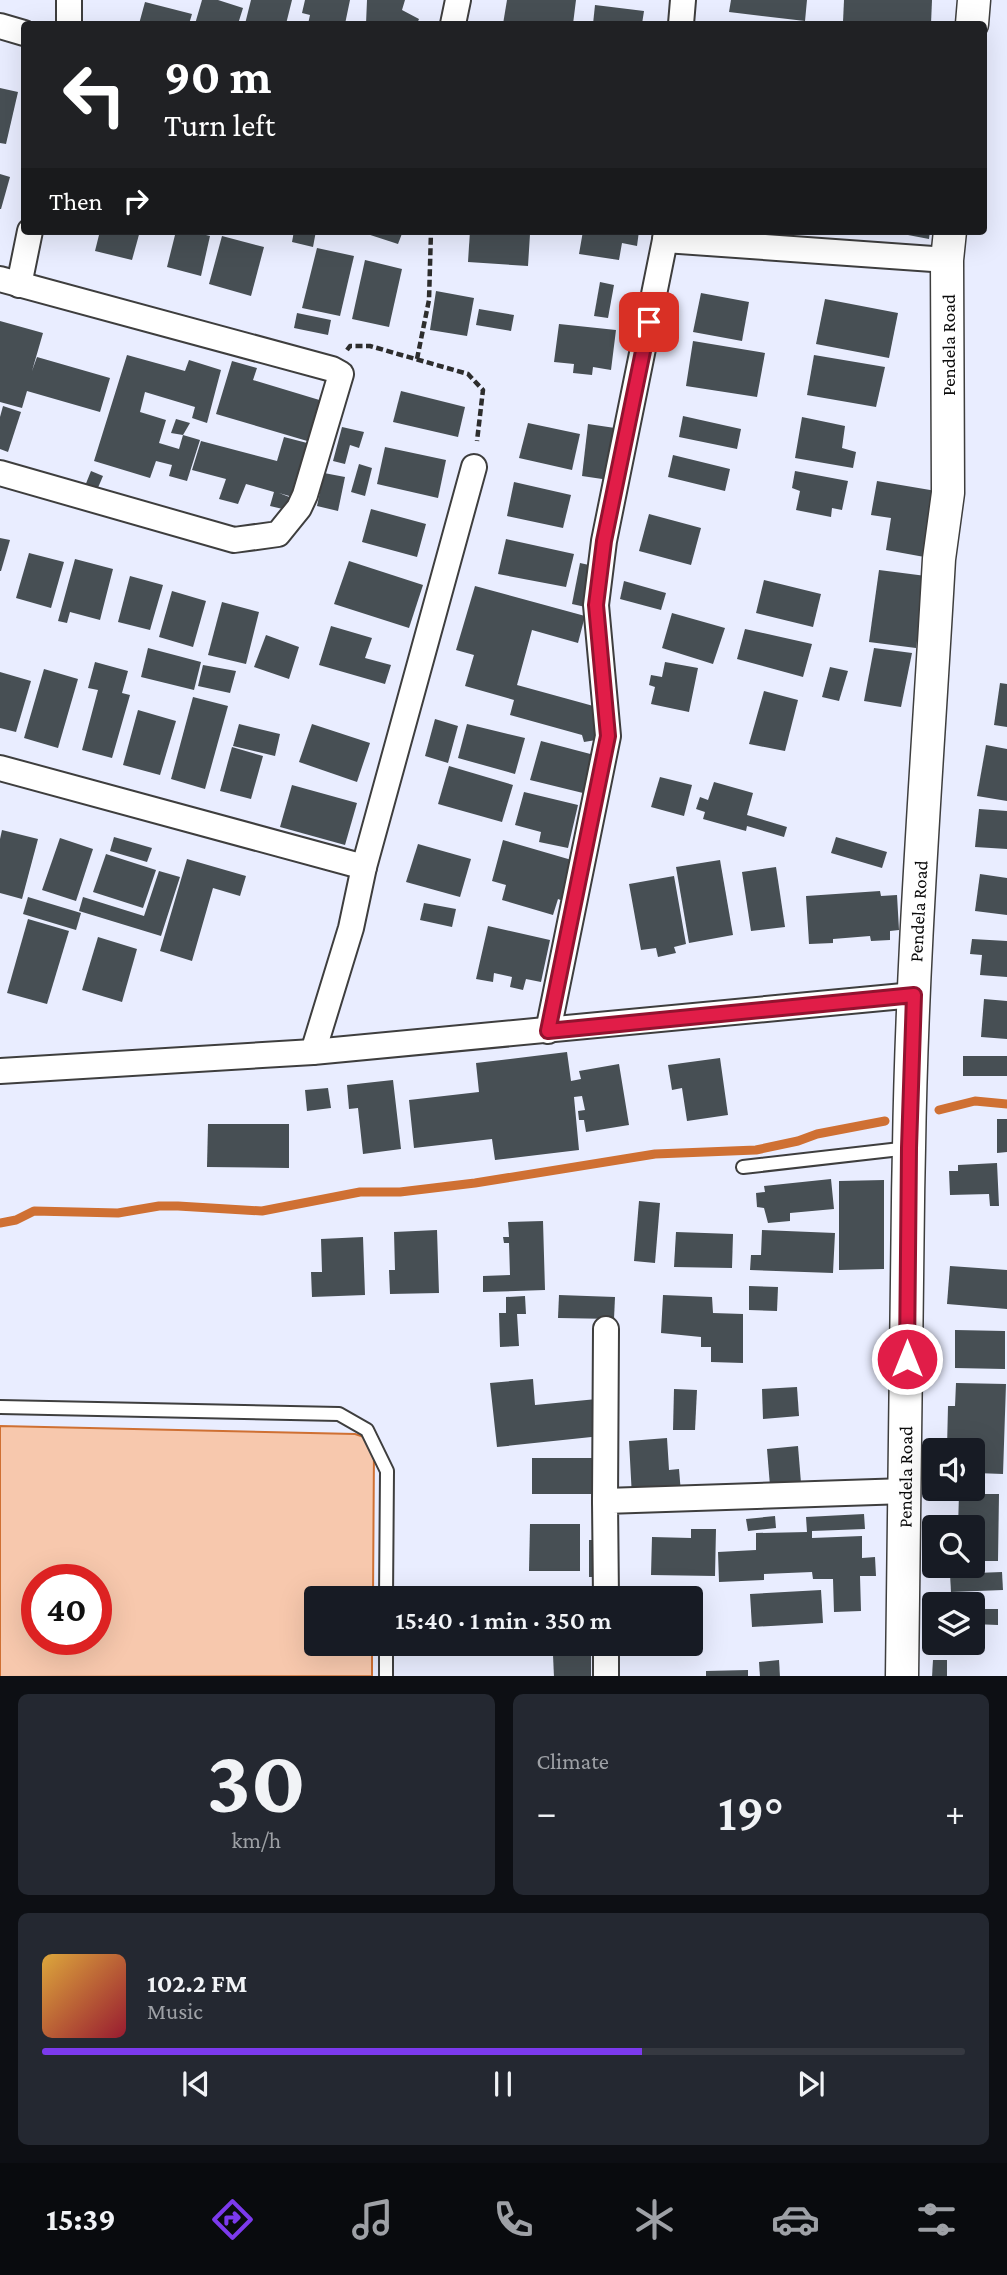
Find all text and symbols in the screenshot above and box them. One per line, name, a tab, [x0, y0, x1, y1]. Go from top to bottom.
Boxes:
icon: left	[49, 49, 140, 140]
text: 90 m	[164, 49, 271, 104]
text: Turn left	[164, 107, 275, 143]
icon: right	[117, 182, 155, 220]
text: Then	[49, 187, 103, 216]
pin	[619, 292, 679, 352]
street label: Pendela Road	[938, 294, 959, 396]
icon: arrive	[630, 303, 668, 341]
street label: Pendela Road	[905, 860, 931, 963]
position arrow	[870, 1322, 944, 1396]
street label: Pendela Road	[894, 1426, 916, 1528]
map controls	[922, 1438, 985, 1655]
button: sound	[922, 1438, 985, 1501]
button: search	[922, 1515, 985, 1578]
speed limit sign: 40	[21, 1564, 112, 1655]
button: layers	[922, 1592, 985, 1655]
text: 15:40 · 1 min · 350 m	[395, 1606, 612, 1635]
text: 30	[206, 1730, 306, 1832]
text: Climate	[537, 1748, 609, 1774]
text: 19°	[718, 1783, 784, 1841]
text: −	[537, 1791, 557, 1833]
text: +	[945, 1791, 965, 1833]
text: km/h	[231, 1827, 281, 1853]
text: 102.2 FM	[147, 1969, 247, 1998]
text: Music	[147, 1998, 203, 2024]
icon: previous	[177, 2065, 215, 2103]
icon: pause	[484, 2065, 522, 2103]
icon: next	[792, 2065, 830, 2103]
icon: directions	[208, 2195, 257, 2244]
icon: music	[348, 2195, 397, 2244]
icon: phone	[489, 2195, 538, 2244]
icon: climate	[630, 2195, 679, 2244]
icon: car	[771, 2195, 820, 2244]
icon: filters	[912, 2195, 961, 2244]
text: 15:39	[46, 2201, 116, 2237]

